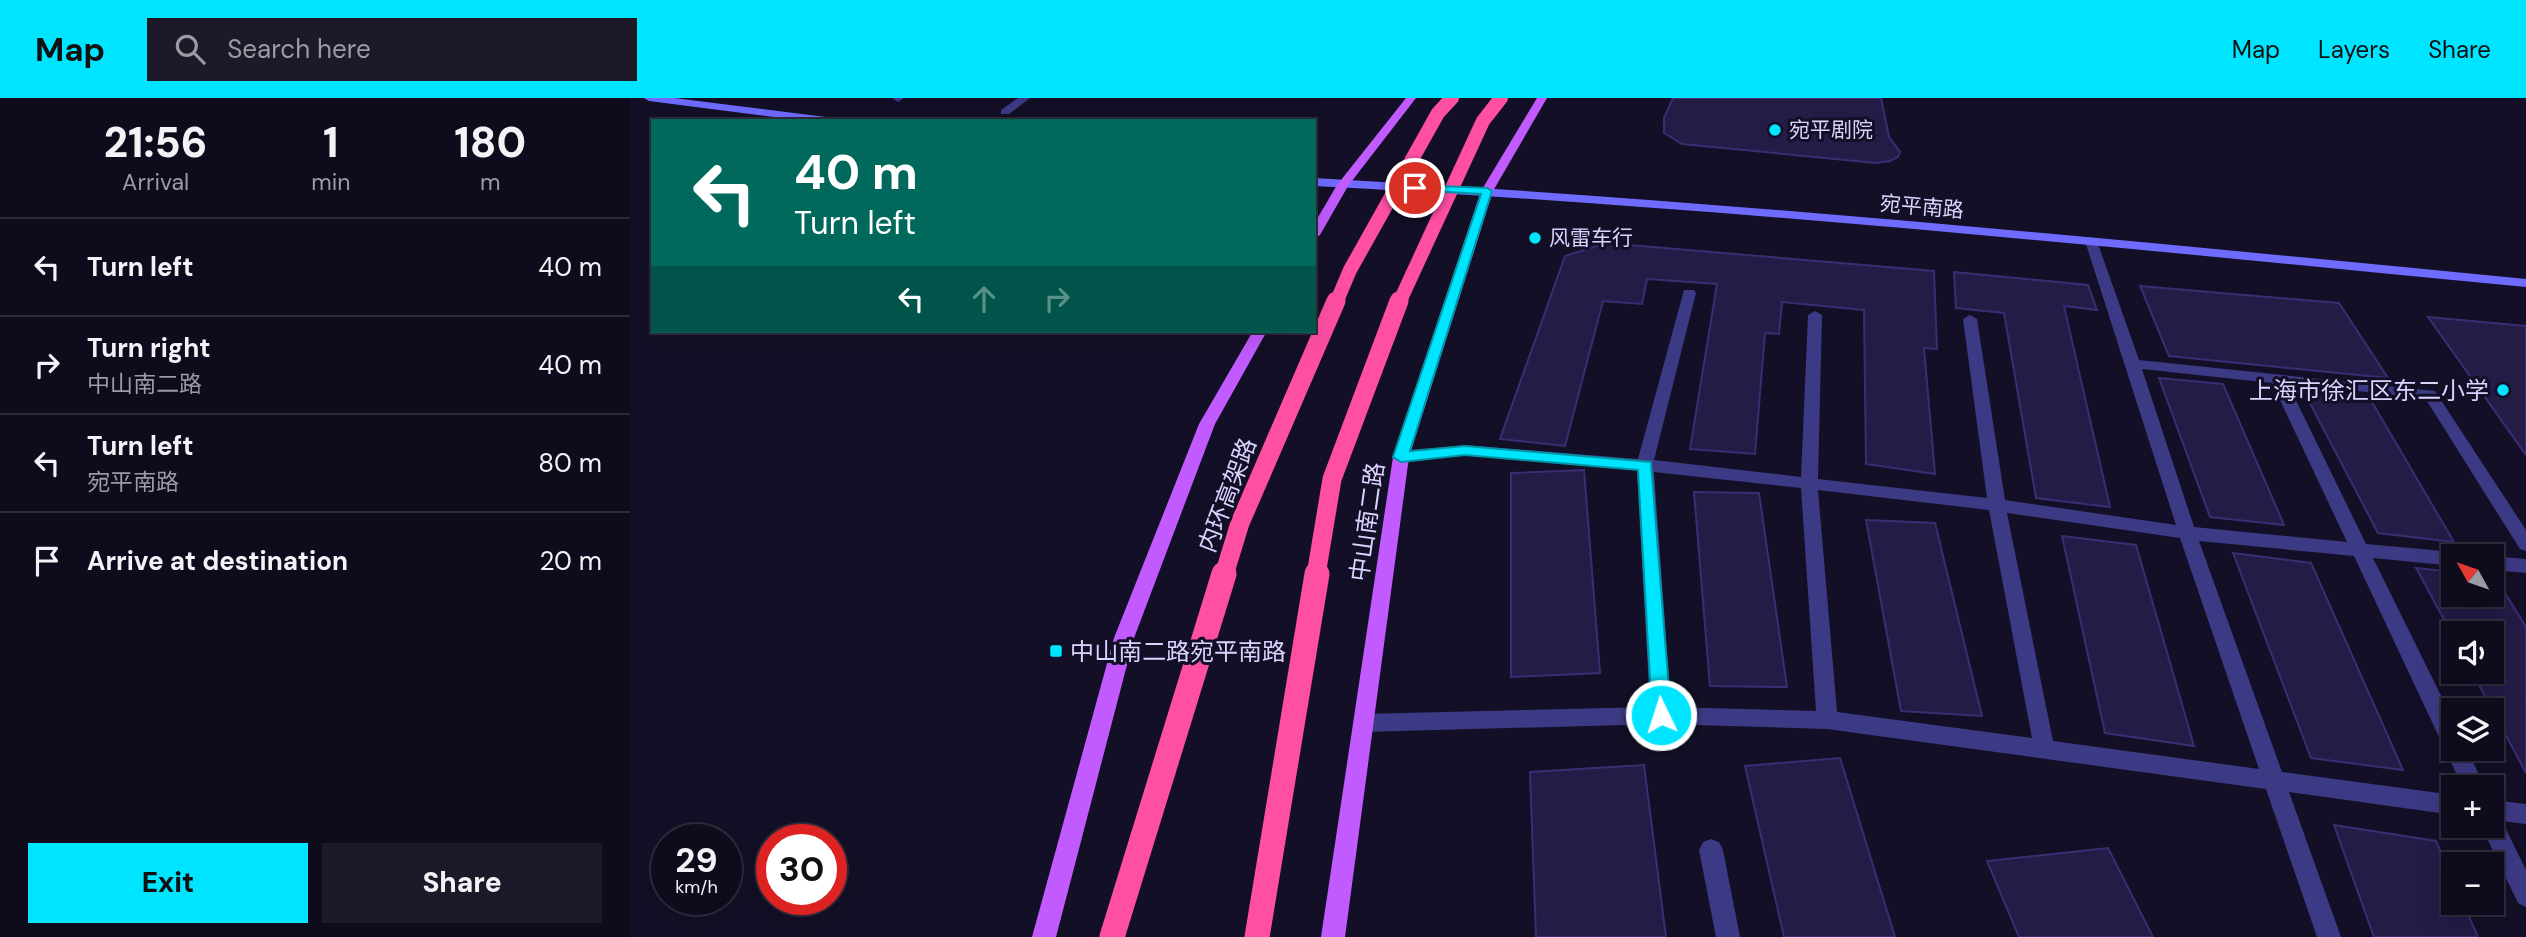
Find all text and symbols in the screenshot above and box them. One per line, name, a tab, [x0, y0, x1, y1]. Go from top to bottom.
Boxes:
search box	[147, 18, 637, 81]
text: Map	[35, 28, 105, 71]
icon: search	[171, 30, 209, 68]
text: Search here	[227, 32, 371, 66]
text: Map	[2232, 34, 2280, 65]
text: Layers	[2318, 34, 2390, 65]
text: Share	[2428, 34, 2491, 65]
text: 21:56	[104, 115, 207, 170]
text: 1	[323, 115, 339, 170]
text: 180	[454, 115, 526, 170]
place label: 宛平剧院	[1789, 116, 1873, 144]
marker: 宛平剧院	[1767, 122, 1783, 138]
text: 40 m	[794, 140, 918, 204]
icon: left	[679, 147, 770, 238]
pin	[1385, 158, 1445, 218]
text: Arrival	[122, 167, 189, 197]
text: min	[311, 167, 350, 197]
text: m	[480, 167, 500, 197]
icon: arrive	[1396, 169, 1434, 207]
street label: 宛平南路	[1879, 189, 1965, 225]
text: Turn left	[794, 202, 916, 244]
place label: 风雷车行	[1549, 224, 1633, 252]
marker: 风雷车行	[1527, 230, 1543, 246]
icon: left	[28, 248, 66, 286]
text: Turn left	[87, 250, 194, 284]
text: 40 m	[538, 250, 602, 284]
icon: left	[892, 280, 930, 318]
icon: ahead	[965, 280, 1003, 318]
icon: right	[1038, 280, 1076, 318]
text: Turn right	[87, 331, 211, 365]
icon: right	[28, 346, 66, 384]
text: 40 m	[538, 348, 602, 382]
text: 中山南二路	[87, 369, 202, 399]
place label: 上海市徐汇区东二小学	[2249, 375, 2489, 406]
marker: 上海市徐汇区东二小学	[2495, 382, 2511, 398]
text: Turn left	[87, 429, 194, 463]
street label: 内环高架路	[1191, 433, 1263, 557]
icon: left	[28, 444, 66, 482]
text: 80 m	[538, 446, 602, 480]
street label: 中山南二路	[1343, 460, 1391, 584]
text: 宛平南路	[87, 467, 179, 497]
icon: arrive	[28, 542, 66, 580]
text: Arrive at destination	[87, 544, 348, 578]
text: 20 m	[539, 544, 602, 578]
north arrow	[2441, 544, 2504, 607]
map controls	[2441, 544, 2504, 915]
button: sound	[2441, 621, 2504, 684]
place label: 中山南二路宛平南路	[1070, 636, 1286, 667]
marker: 中山南二路宛平南路	[1048, 643, 1064, 659]
position arrow	[1624, 678, 1698, 752]
button: layers	[2441, 698, 2504, 761]
button: +	[2441, 775, 2504, 838]
speed limit sign: 30	[756, 824, 847, 915]
text: 29	[675, 837, 718, 883]
button: Exit	[28, 843, 308, 923]
button: Share	[322, 843, 602, 923]
button: −	[2441, 852, 2504, 915]
text: km/h	[675, 875, 718, 899]

